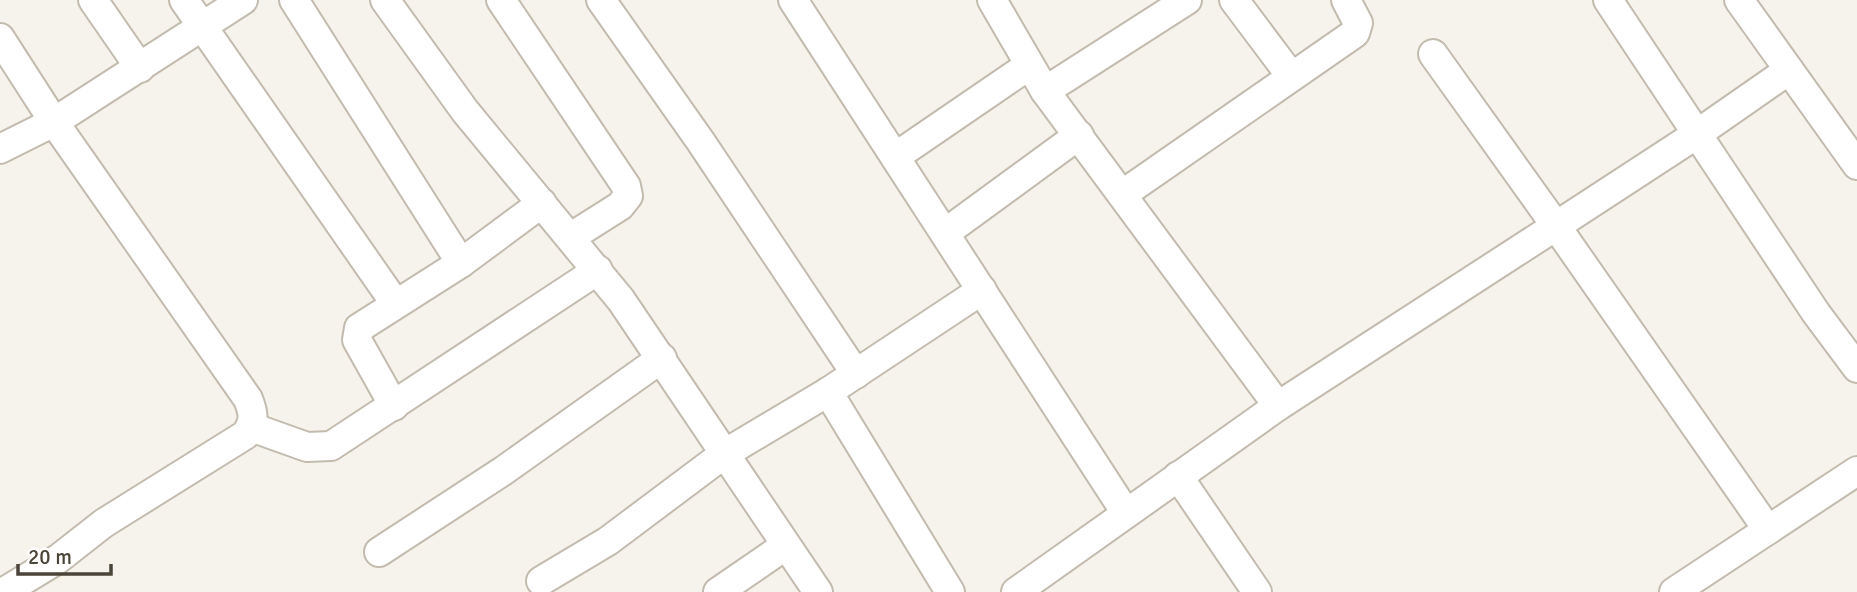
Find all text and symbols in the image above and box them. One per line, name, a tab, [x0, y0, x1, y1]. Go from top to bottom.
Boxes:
scale bar	[18, 532, 110, 576]
text: 20 m	[28, 544, 72, 570]

